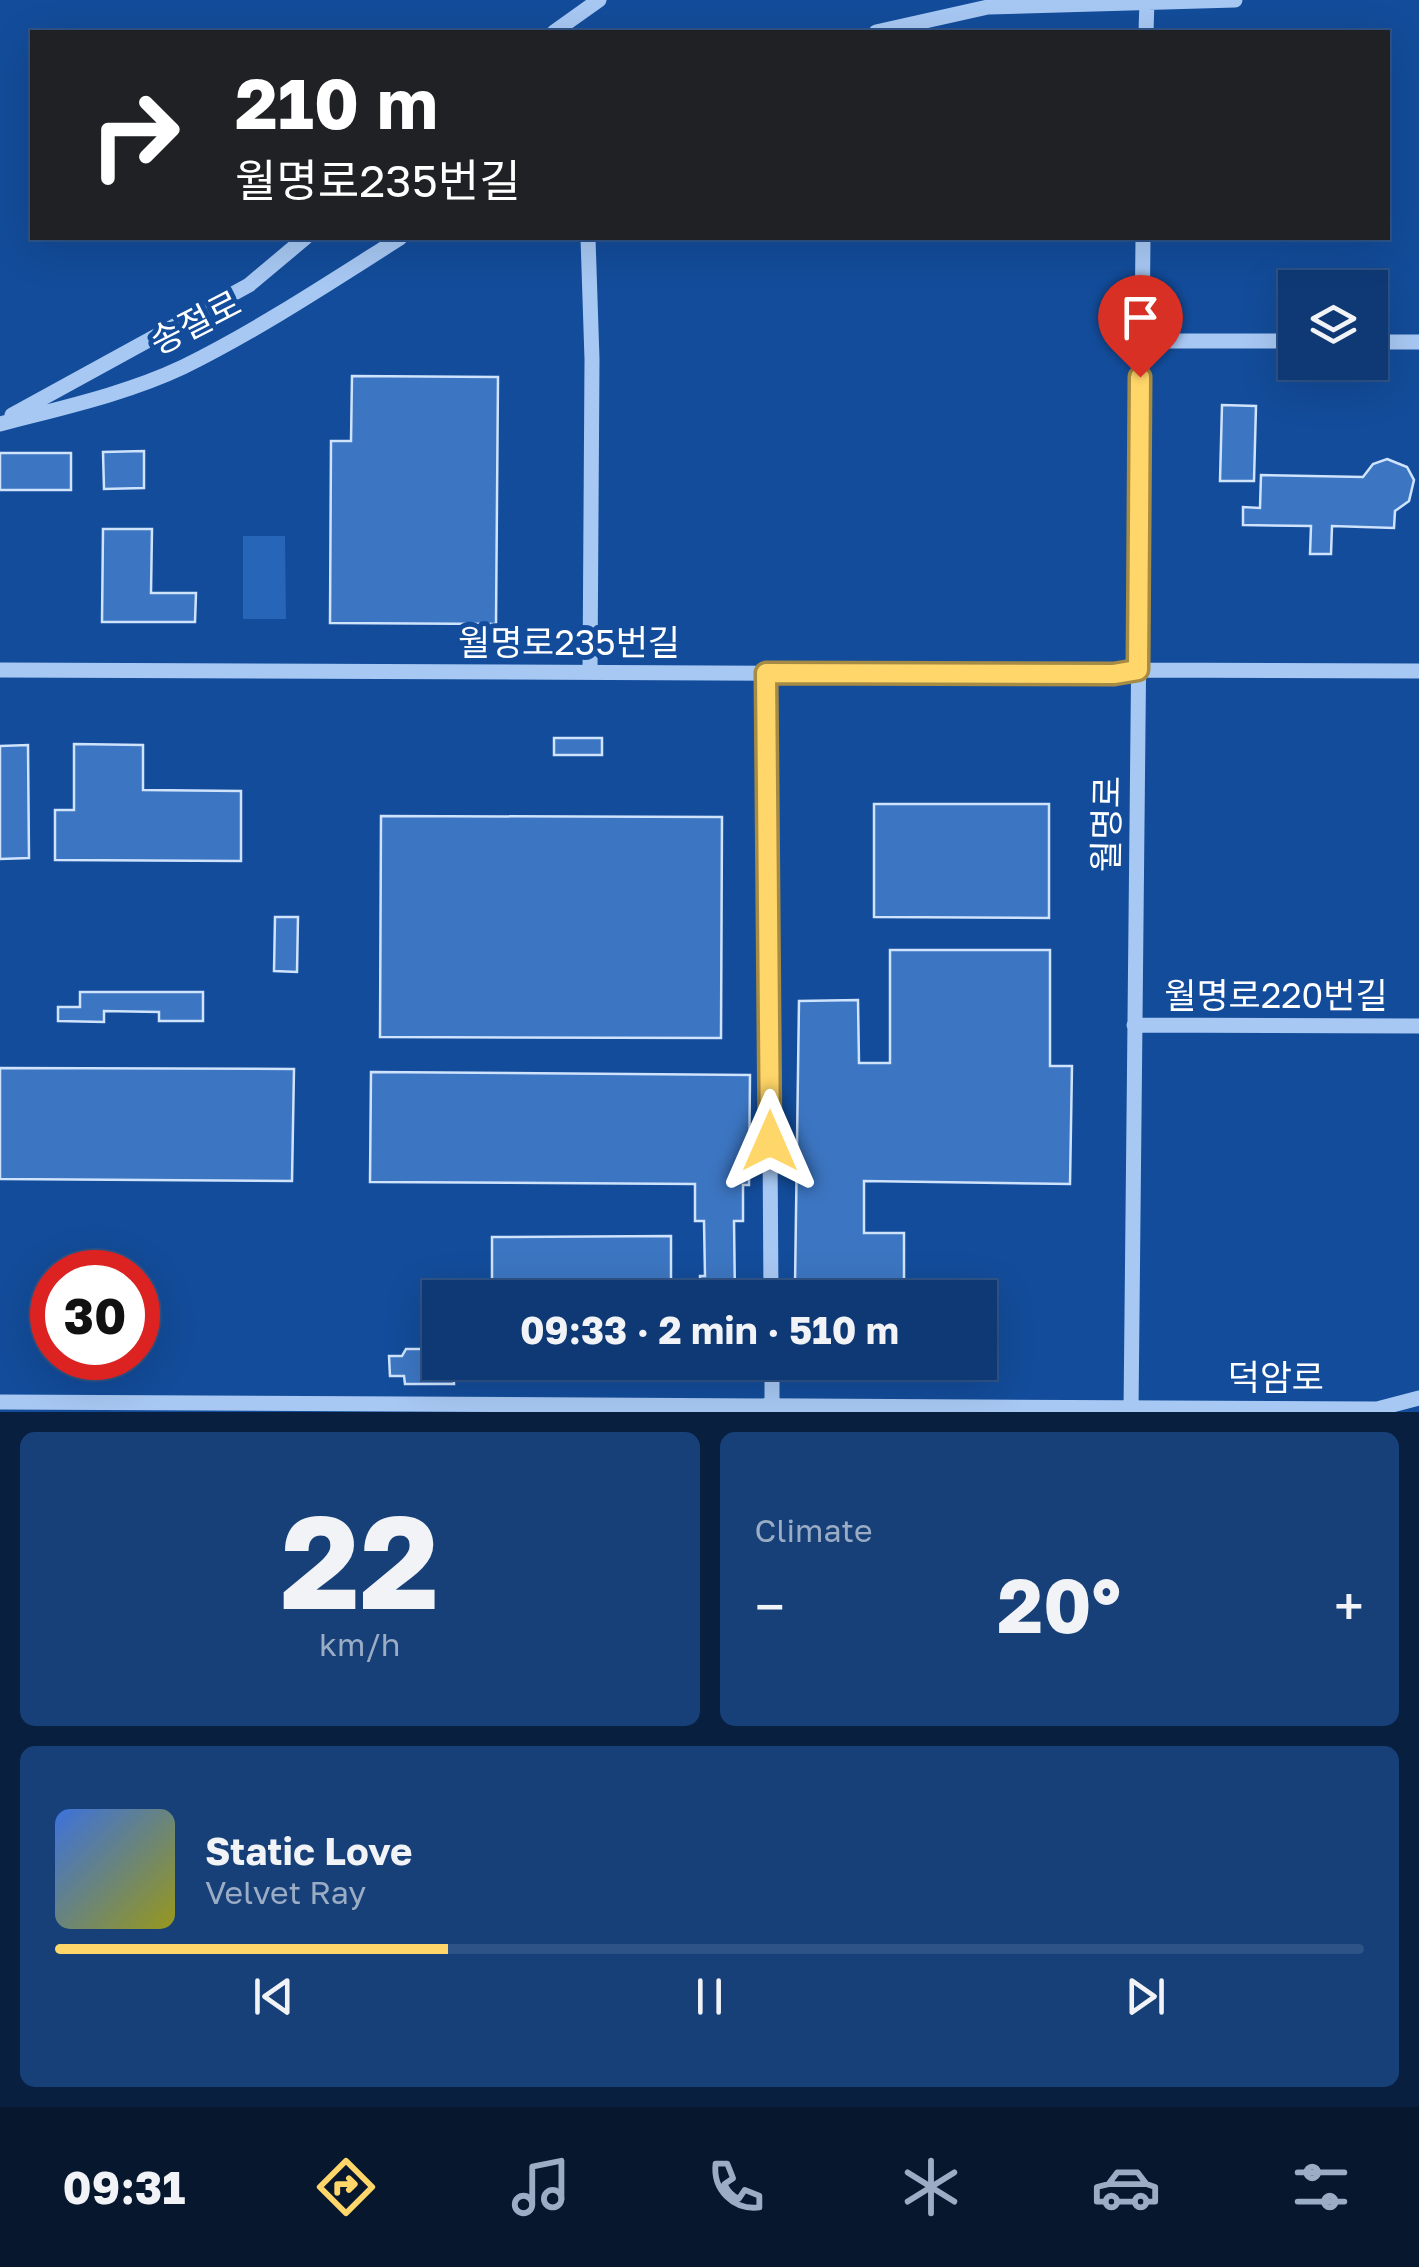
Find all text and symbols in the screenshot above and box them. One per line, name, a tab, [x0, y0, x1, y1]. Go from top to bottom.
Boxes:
text: 210 m	[235, 60, 438, 144]
icon: right	[70, 70, 200, 200]
text: 월명로235번길	[235, 153, 521, 207]
map controls	[1278, 270, 1388, 380]
button: layers	[1278, 270, 1388, 380]
pin	[1098, 275, 1183, 378]
street label: 송절로	[142, 281, 248, 363]
icon: arrive	[1113, 290, 1168, 345]
street label: 월명로235번길	[458, 621, 680, 663]
street label: 월명로	[1084, 775, 1128, 873]
street label: 월명로220번길	[1164, 974, 1388, 1016]
position arrow	[718, 1089, 822, 1193]
speed limit sign: 30	[30, 1250, 160, 1380]
text: 09:33 · 2 min · 510 m	[520, 1307, 899, 1352]
street label: 덕암로	[1228, 1356, 1324, 1398]
text: 22	[280, 1482, 439, 1638]
text: Climate	[755, 1511, 873, 1549]
text: 20°	[997, 1559, 1121, 1650]
text: −	[755, 1573, 785, 1639]
text: +	[1334, 1573, 1364, 1639]
text: km/h	[319, 1625, 400, 1663]
text: Static Love	[205, 1828, 412, 1873]
text: Velvet Ray	[205, 1873, 366, 1911]
icon: previous	[246, 1969, 301, 2024]
icon: pause	[682, 1969, 737, 2024]
icon: next	[1118, 1969, 1173, 2024]
icon: directions	[311, 2152, 381, 2222]
icon: music	[506, 2152, 576, 2222]
icon: phone	[701, 2152, 771, 2222]
icon: climate	[896, 2152, 966, 2222]
icon: car	[1091, 2152, 1161, 2222]
icon: filters	[1286, 2152, 1356, 2222]
text: 09:31	[63, 2160, 185, 2214]

